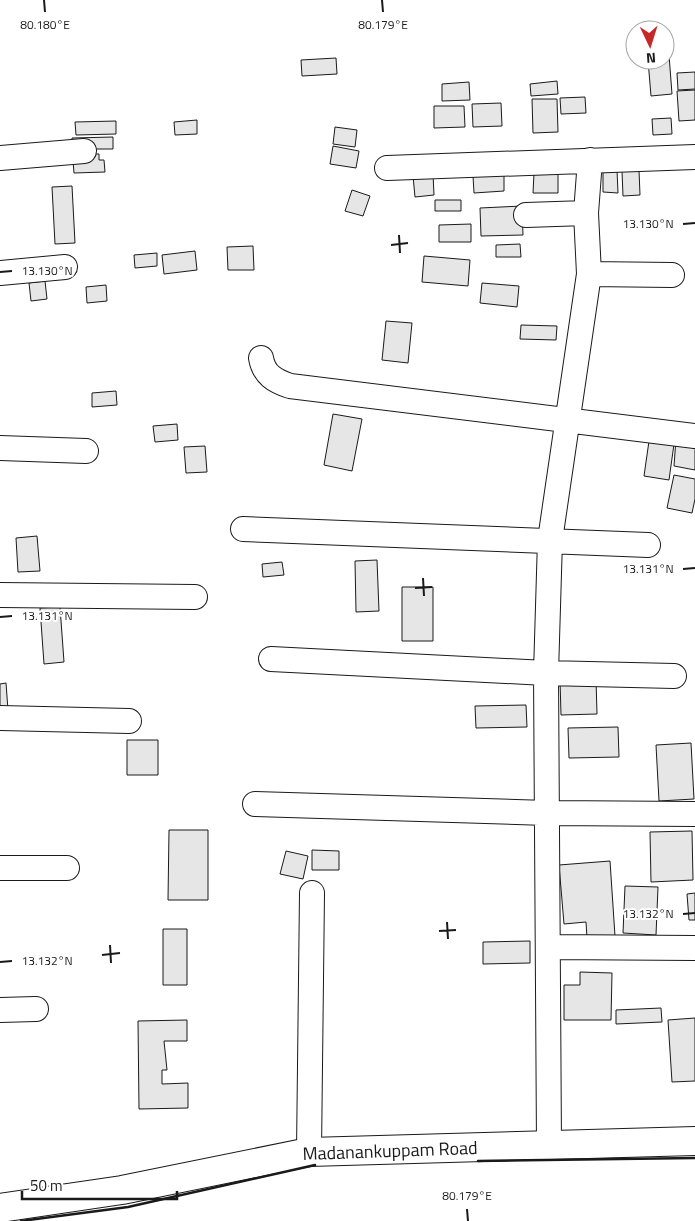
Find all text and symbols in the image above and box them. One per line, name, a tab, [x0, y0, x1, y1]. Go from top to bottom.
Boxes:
text: 80.180°E	[20, 15, 70, 34]
text: 80.179°E	[358, 15, 408, 34]
north arrow	[625, 20, 675, 70]
text: N	[645, 48, 657, 69]
text: 13.130°N	[622, 214, 674, 233]
text: 13.130°N	[21, 261, 73, 280]
text: 13.131°N	[622, 559, 674, 578]
text: 13.131°N	[21, 606, 73, 625]
text: 13.132°N	[622, 904, 674, 923]
text: 13.132°N	[21, 951, 73, 970]
street label: Madanankuppam Road	[302, 1134, 478, 1167]
scale bar	[22, 1168, 178, 1200]
text: 50 m	[30, 1174, 63, 1197]
text: 80.179°E	[442, 1186, 492, 1205]

